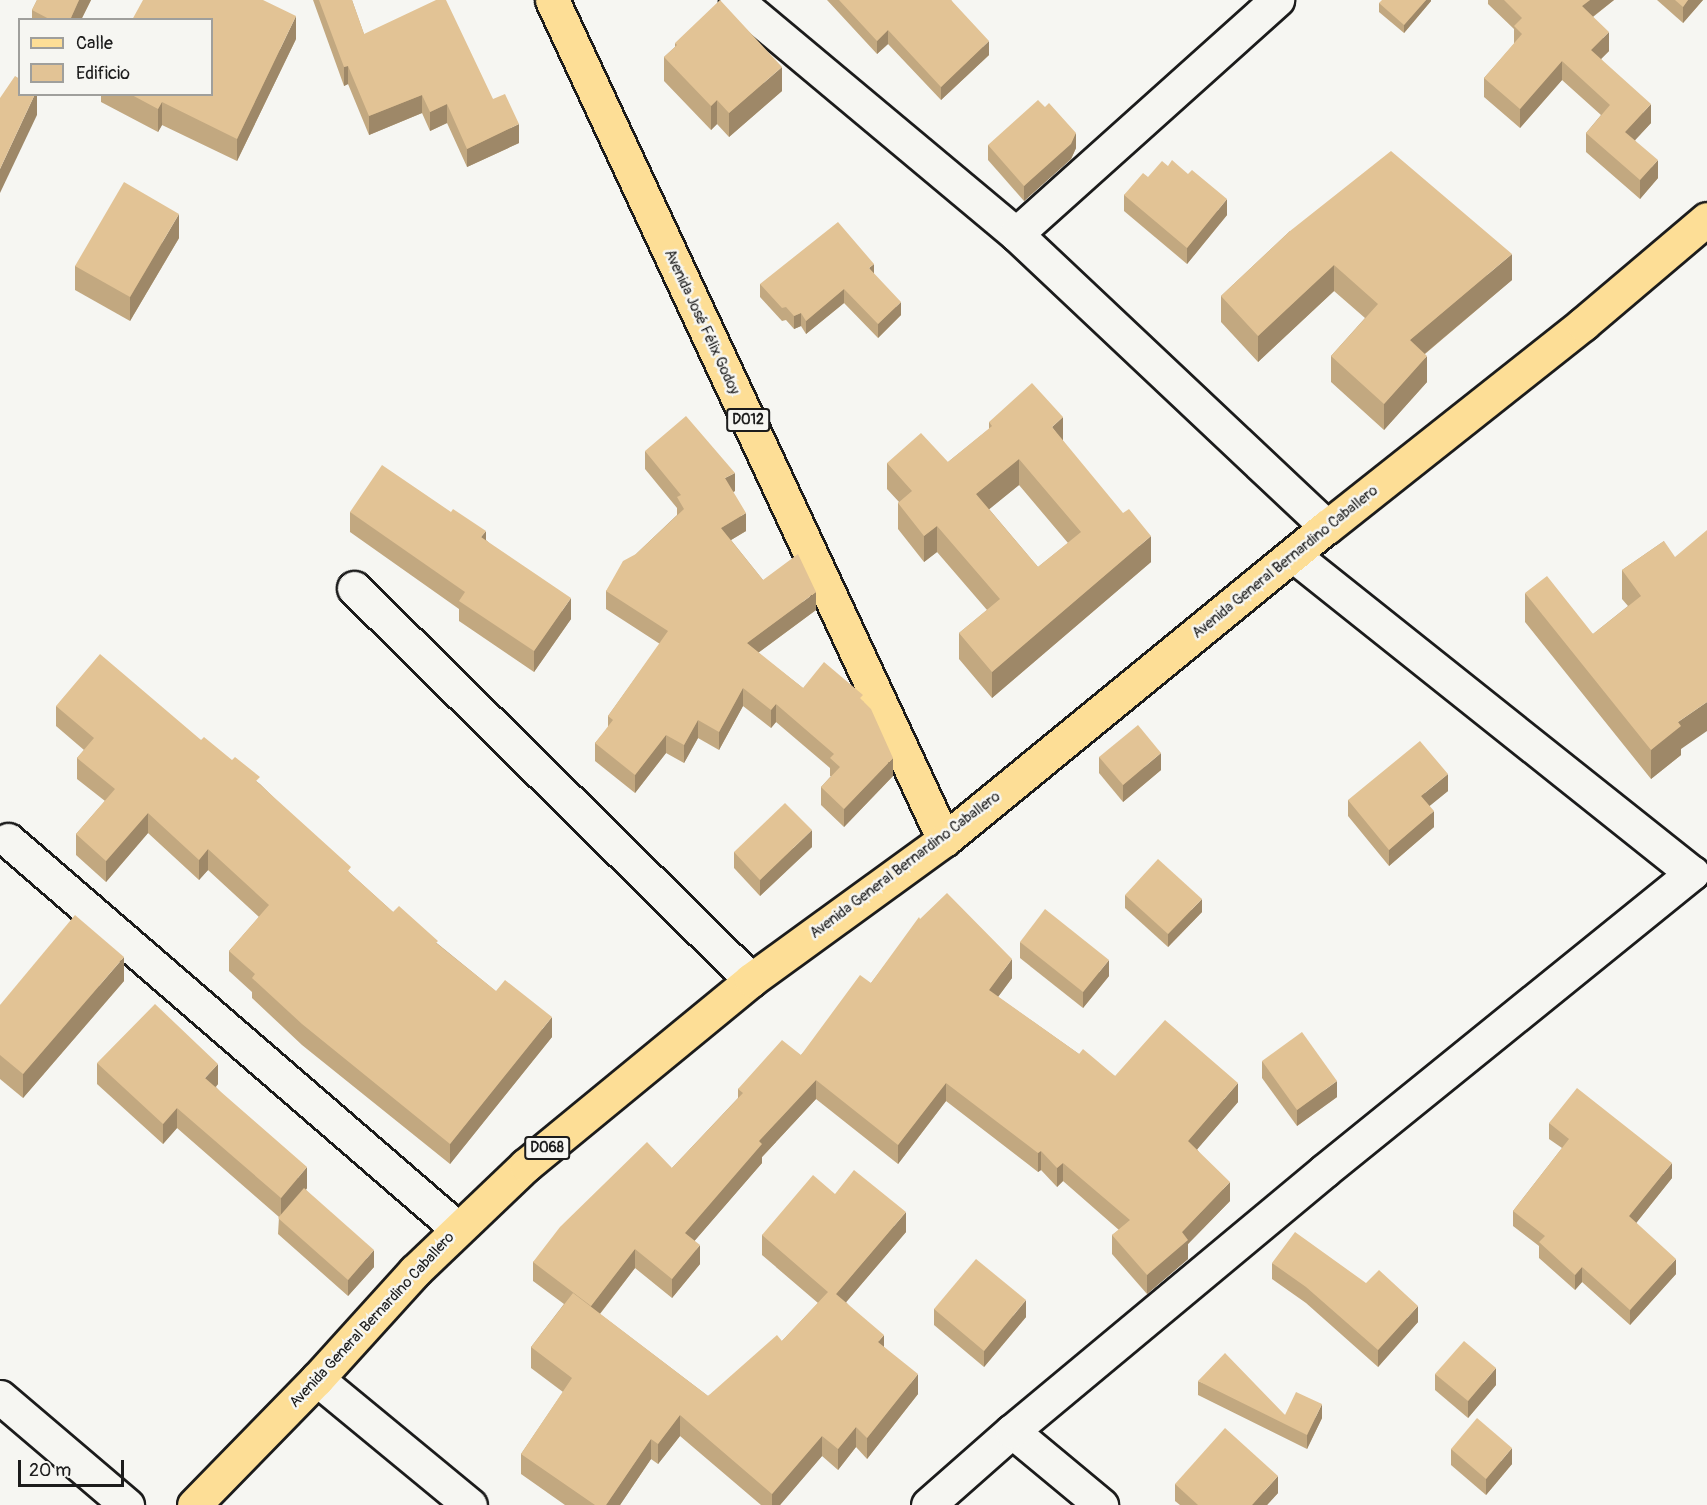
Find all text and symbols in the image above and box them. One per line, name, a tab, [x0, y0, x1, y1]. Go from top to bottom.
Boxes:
legend	[18, 18, 213, 96]
text: Calle	[76, 32, 113, 55]
text: Edificio	[76, 62, 130, 85]
street label: Avenida José Félix Godoy	[660, 247, 744, 397]
road number: D012	[726, 409, 771, 431]
street label: Avenida General Bernardino Caballero	[1189, 482, 1381, 642]
street label: Avenida General Bernardino Caballero	[806, 788, 1004, 942]
road number: D068	[523, 1137, 571, 1159]
street label: Avenida General Bernardino Caballero	[286, 1228, 458, 1412]
scale bar	[21, 1448, 128, 1486]
text: 20 m	[29, 1459, 71, 1482]

